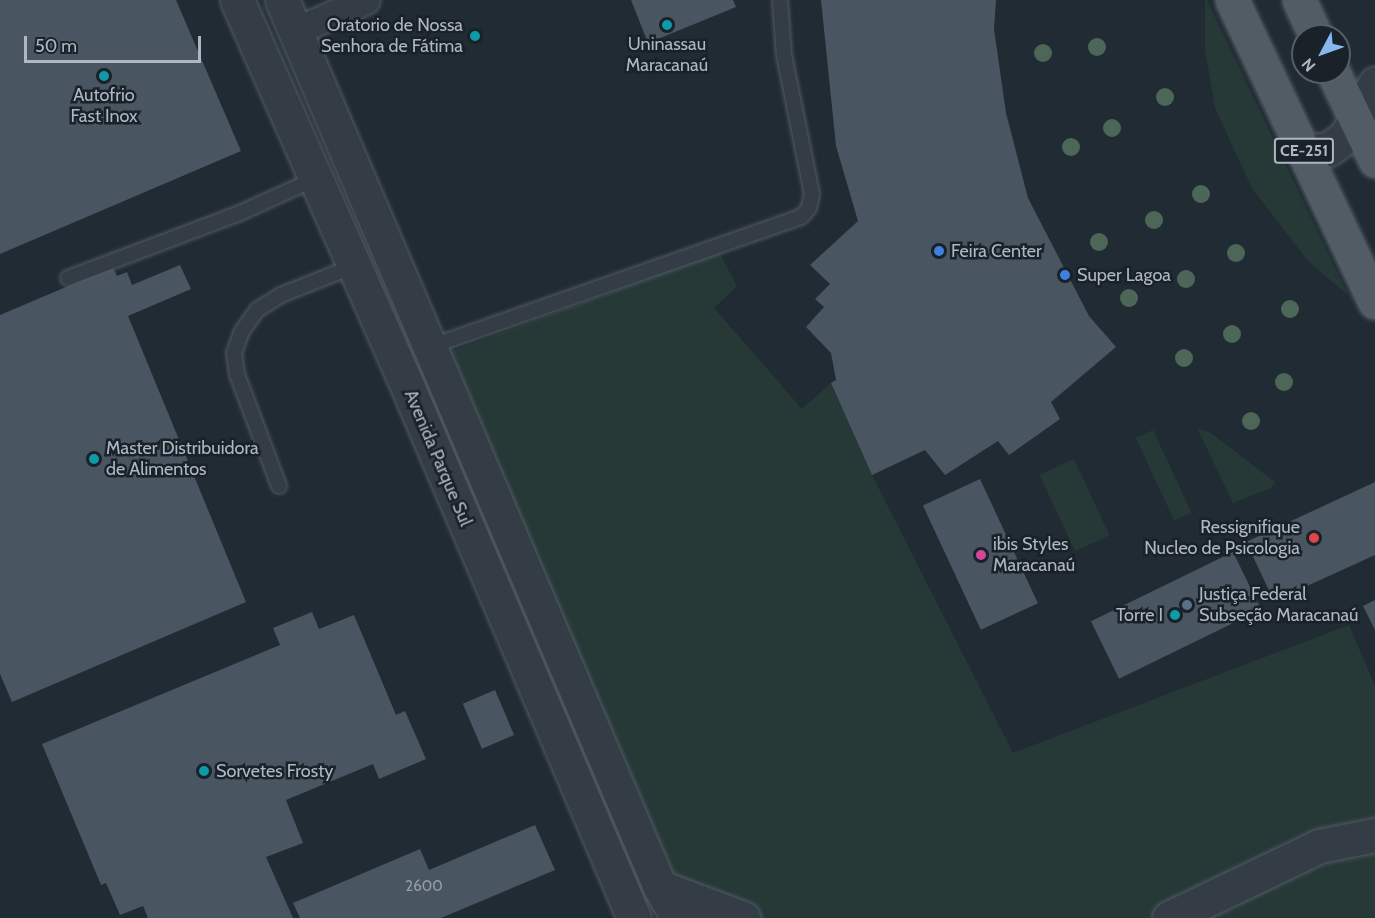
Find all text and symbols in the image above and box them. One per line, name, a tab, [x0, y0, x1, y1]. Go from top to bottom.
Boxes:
place label: Oratorio de Nossa Senhora de Fátima	[321, 15, 463, 57]
marker: Uninassau Maracanaú	[660, 18, 674, 32]
scale bar	[27, 24, 204, 62]
north arrow	[1291, 24, 1351, 84]
marker: Oratorio de Nossa Senhora de Fátima	[468, 29, 482, 43]
place label: Uninassau Maracanaú	[626, 34, 708, 76]
text: 50 m	[35, 35, 77, 57]
text: N	[1298, 54, 1319, 75]
marker: Autofrio Fast Inox	[97, 69, 111, 83]
place label: Autofrio Fast Inox	[70, 85, 138, 128]
road number: CE-251	[1272, 138, 1336, 164]
place label: Feira Center	[951, 240, 1042, 262]
marker: Feira Center	[932, 244, 946, 258]
place label: Super Lagoa	[1077, 264, 1171, 286]
marker: Super Lagoa	[1058, 268, 1072, 282]
street label: Avenida Parque Sul	[400, 387, 476, 529]
place label: Master Distribuidora de Alimentos	[106, 438, 259, 480]
marker: Master Distribuidora de Alimentos	[87, 452, 101, 466]
place label: Ressignifique Nucleo de Psicologia	[1144, 517, 1300, 560]
marker: Ressignifique Nucleo de Psicologia	[1305, 529, 1323, 547]
place label: ibis Styles Maracanaú	[993, 534, 1075, 576]
marker: ibis Styles Maracanaú	[974, 548, 988, 562]
place label: Justiça Federal Subseção Maracanaú	[1199, 584, 1359, 626]
marker: Justiça Federal Subseção Maracanaú	[1180, 598, 1194, 612]
place label: Torre I	[1116, 604, 1163, 626]
marker: Torre I	[1168, 608, 1182, 622]
place label: Sorvetes Frosty	[216, 760, 333, 782]
marker: Sorvetes Frosty	[197, 764, 211, 778]
house number: 2600	[405, 878, 443, 896]

